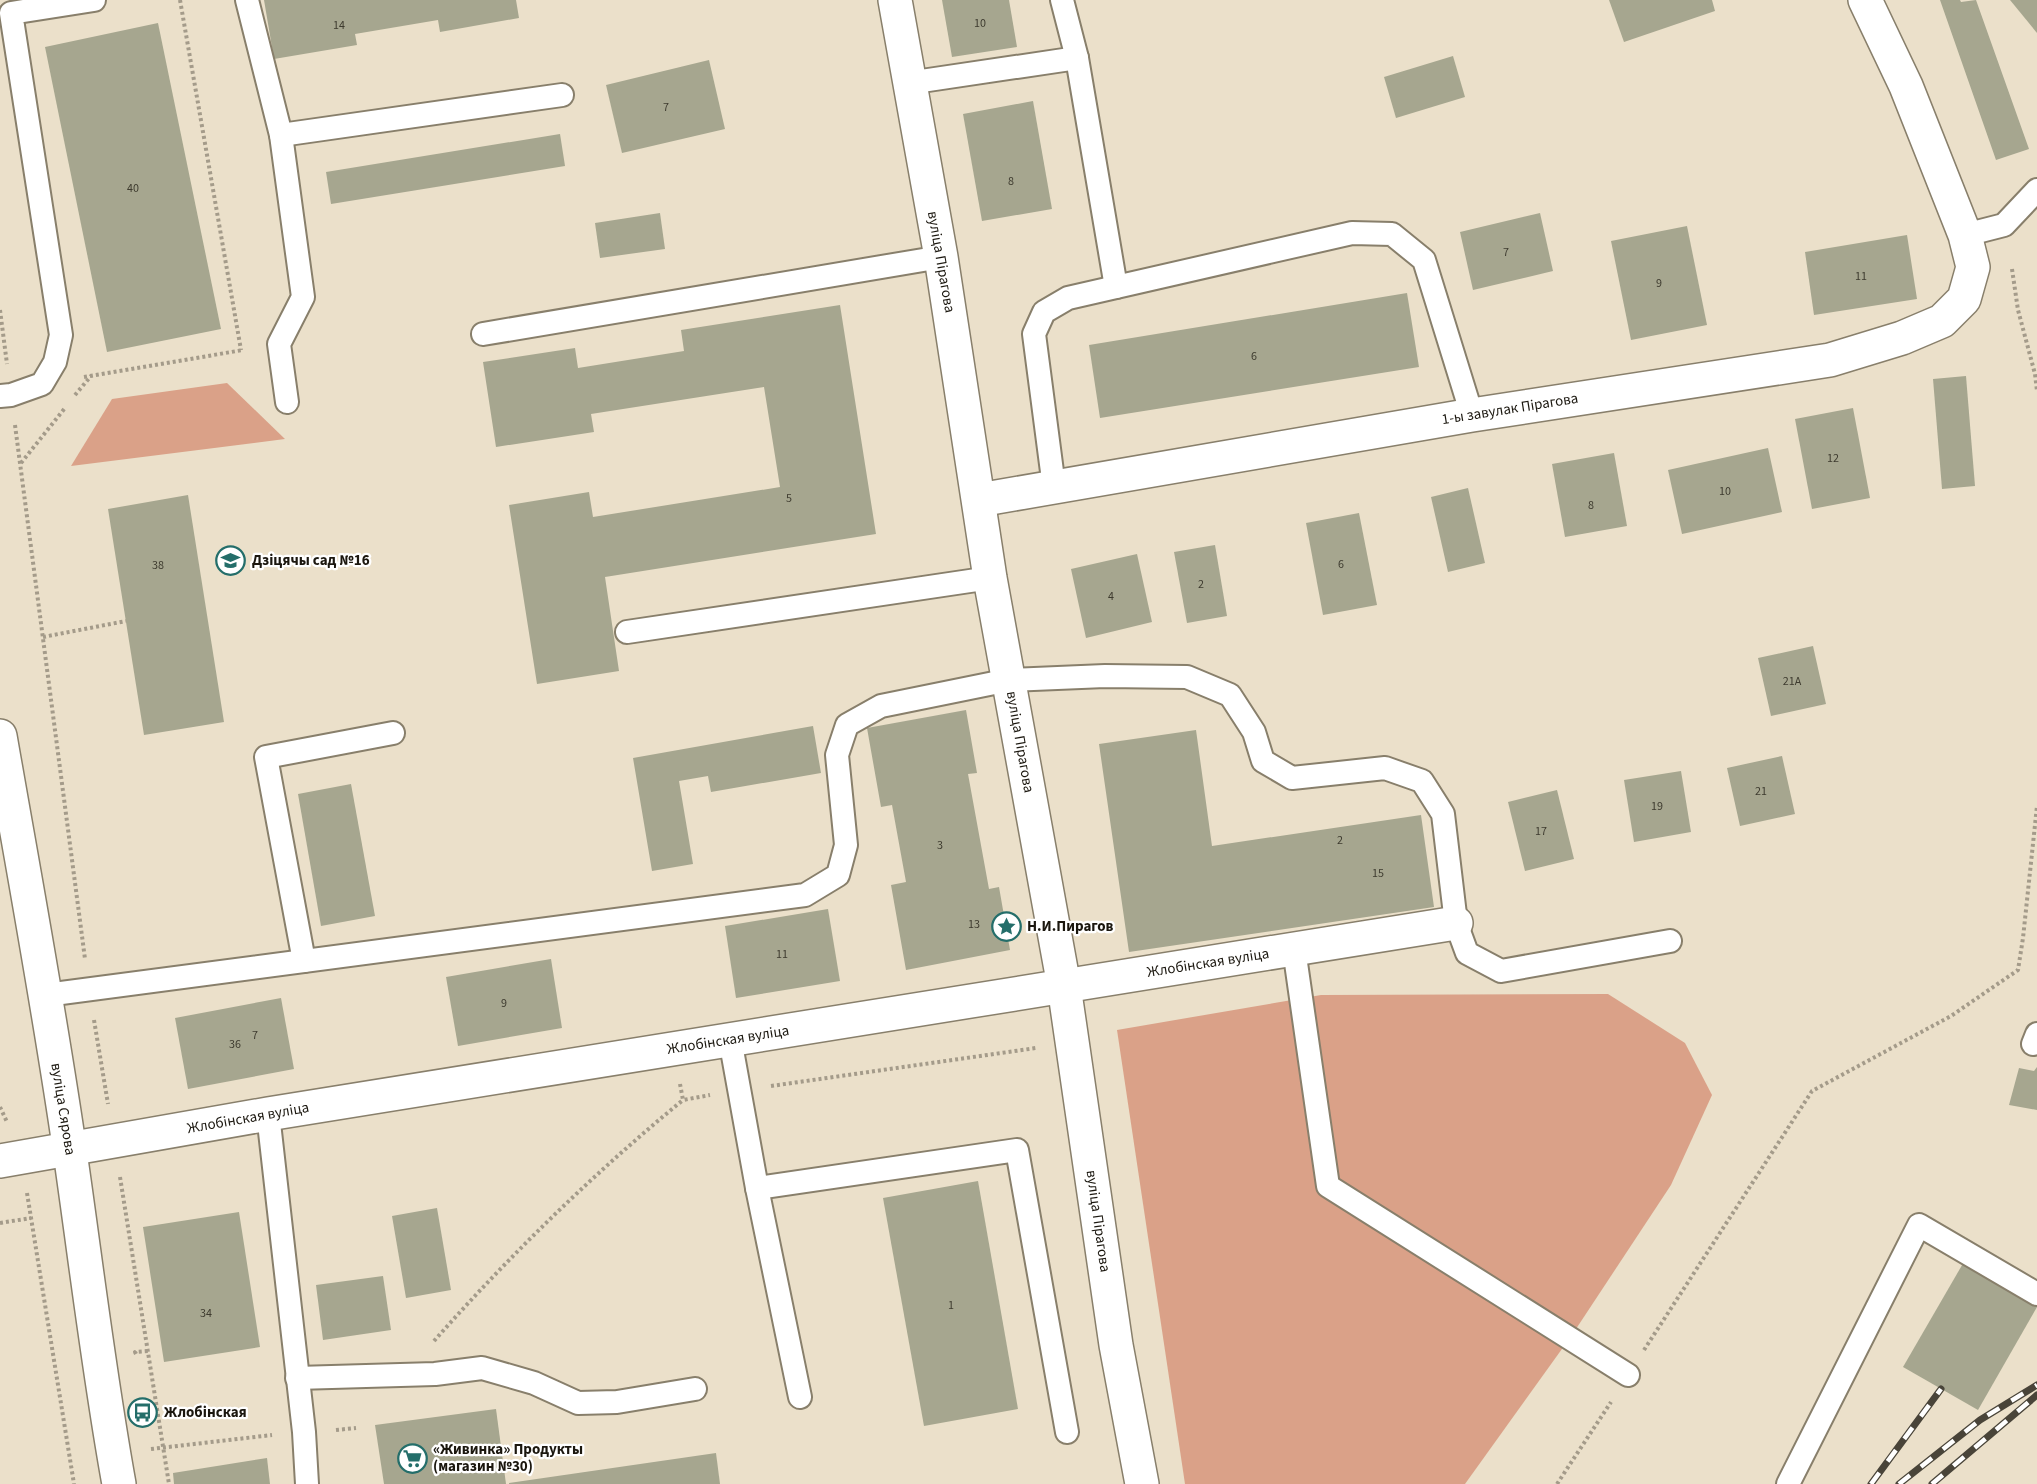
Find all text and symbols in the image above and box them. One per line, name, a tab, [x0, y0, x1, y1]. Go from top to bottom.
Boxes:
house number: 10	[974, 15, 986, 32]
house number: 14	[333, 17, 345, 34]
house number: 7	[663, 99, 669, 116]
house number: 8	[1008, 173, 1014, 190]
house number: 40	[127, 180, 139, 197]
street label: вуліца Пірагова	[922, 209, 960, 315]
house number: 7	[1503, 244, 1509, 261]
house number: 11	[1855, 268, 1867, 285]
house number: 9	[1656, 275, 1662, 292]
house number: 6	[1251, 348, 1257, 365]
street label: 1-ы завулак Пірагова	[1440, 388, 1580, 430]
house number: 12	[1827, 450, 1839, 467]
house number: 10	[1719, 483, 1731, 500]
house number: 5	[786, 490, 792, 507]
house number: 8	[1588, 497, 1594, 514]
school or university icon: Дзіцячы сад №16	[215, 544, 247, 576]
place label: Дзіцячы сад №16	[252, 550, 370, 571]
house number: 6	[1338, 556, 1344, 573]
house number: 38	[152, 557, 164, 574]
house number: 2	[1198, 576, 1204, 593]
house number: 4	[1108, 588, 1114, 605]
house number: 21А	[1783, 673, 1802, 690]
street label: вуліца Пірагова	[1001, 689, 1039, 795]
house number: 21	[1755, 783, 1767, 800]
house number: 19	[1651, 798, 1663, 815]
house number: 17	[1535, 823, 1547, 840]
house number: 2	[1337, 832, 1343, 849]
house number: 3	[937, 837, 943, 854]
house number: 15	[1372, 865, 1384, 882]
place icon: Н.И.Пирагов	[990, 910, 1022, 942]
house number: 13	[968, 916, 980, 933]
place label: Н.И.Пирагов	[1027, 916, 1114, 937]
street label: Жлобінская вуліца	[1145, 943, 1271, 983]
house number: 11	[776, 946, 788, 963]
house number: 9	[501, 995, 507, 1012]
street label: Жлобінская вуліца	[665, 1020, 791, 1060]
house number: 7	[252, 1027, 258, 1044]
house number: 36	[229, 1036, 241, 1053]
street label: вуліца Сярова	[45, 1061, 81, 1157]
street label: Жлобінская вуліца	[185, 1097, 311, 1139]
street label: вуліца Пірагова	[1080, 1169, 1116, 1273]
house number: 1	[948, 1297, 954, 1314]
house number: 34	[200, 1305, 212, 1322]
bus stop icon: Жлобінская	[127, 1396, 159, 1428]
place label: Жлобінская	[164, 1402, 247, 1423]
place label: «Живинка» Продукты (магазин №30)	[433, 1439, 583, 1477]
supermarket icon: «Живинка» Продукты (магазин №30)	[396, 1442, 428, 1474]

